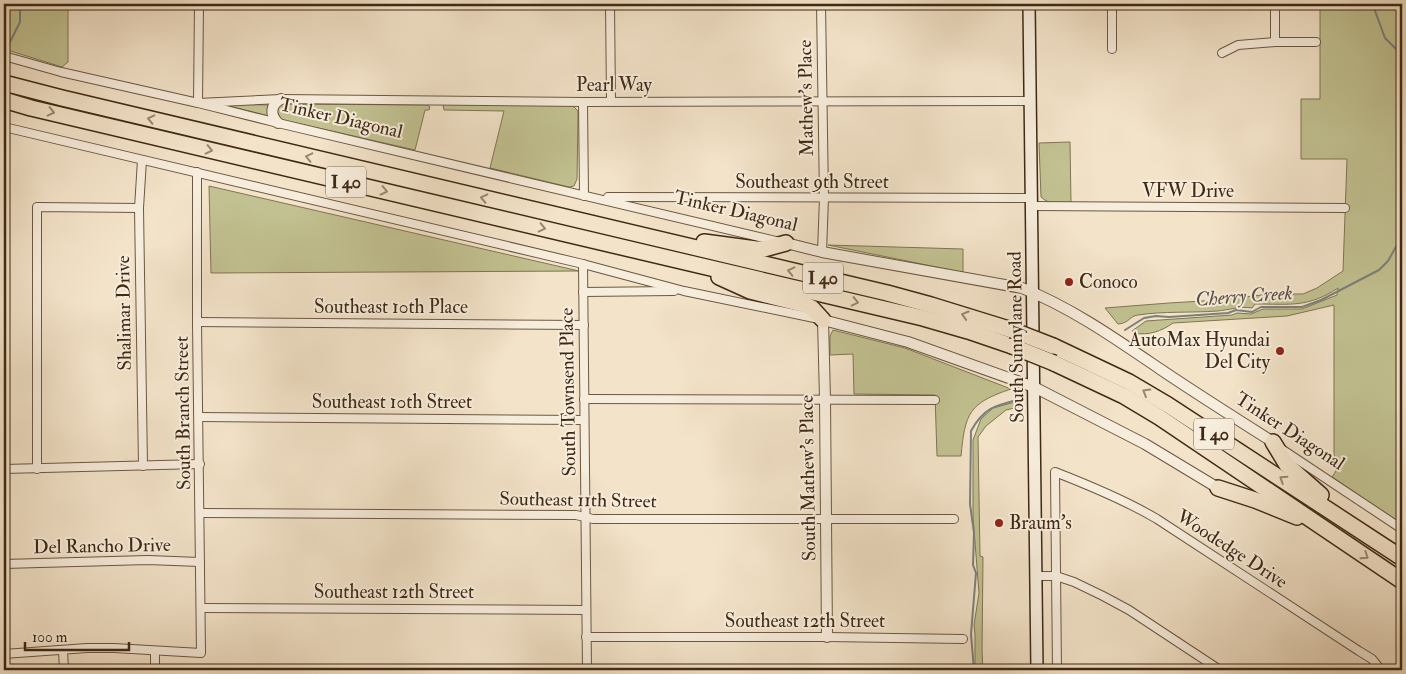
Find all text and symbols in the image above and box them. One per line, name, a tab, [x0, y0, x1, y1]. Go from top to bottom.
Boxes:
street label: Mathew's Place	[793, 39, 819, 157]
street label: Pearl Way	[576, 73, 653, 97]
street label: Tinker Diagonal	[277, 92, 405, 144]
one-way arrow	[46, 106, 55, 117]
one-way arrow	[146, 114, 155, 125]
one-way arrow	[205, 144, 213, 155]
one-way arrow	[304, 152, 313, 163]
road number: I 40	[326, 166, 366, 198]
street label: Southeast 9th Street	[735, 170, 889, 194]
street label: VFW Drive	[1142, 179, 1234, 203]
one-way arrow	[380, 185, 389, 196]
street label: Tinker Diagonal	[672, 185, 800, 237]
one-way arrow	[479, 193, 488, 204]
one-way arrow	[538, 222, 547, 233]
street label: South Sunnylane Road	[1002, 250, 1029, 423]
street label: Shalimar Drive	[111, 255, 137, 371]
road number: I 40	[803, 262, 843, 294]
one-way arrow	[786, 266, 795, 277]
place label: Conoco	[1079, 270, 1138, 294]
marker: Conoco	[1063, 276, 1075, 288]
water label: Cherry Creek	[1194, 280, 1294, 312]
street label: Southeast 10th Place	[314, 295, 468, 319]
one-way arrow	[851, 296, 860, 307]
street label: South Townsend Place	[555, 307, 581, 477]
one-way arrow	[962, 310, 970, 320]
place label: AutoMax Hyundai Del City	[1128, 328, 1271, 374]
street label: South Branch Street	[170, 336, 196, 490]
marker: AutoMax Hyundai Del City	[1274, 345, 1286, 357]
street label: Tinker Diagonal	[1231, 387, 1349, 475]
one-way arrow	[1142, 389, 1151, 399]
street label: Southeast 10th Street	[312, 390, 472, 414]
street label: South Mathew's Place	[795, 395, 821, 561]
road number: I 40	[1194, 418, 1234, 449]
one-way arrow	[1279, 476, 1288, 486]
street label: Southeast 11th Street	[499, 487, 657, 513]
street label: Woodedge Drive	[1171, 504, 1292, 594]
place label: Braum's	[1009, 511, 1072, 535]
marker: Braum's	[993, 517, 1005, 529]
street label: Del Rancho Drive	[33, 533, 171, 559]
one-way arrow	[1359, 550, 1369, 559]
street label: Southeast 12th Street	[314, 580, 474, 604]
street label: Southeast 12th Street	[725, 609, 885, 633]
scale bar	[25, 619, 129, 651]
text: 100 m	[32, 628, 68, 647]

